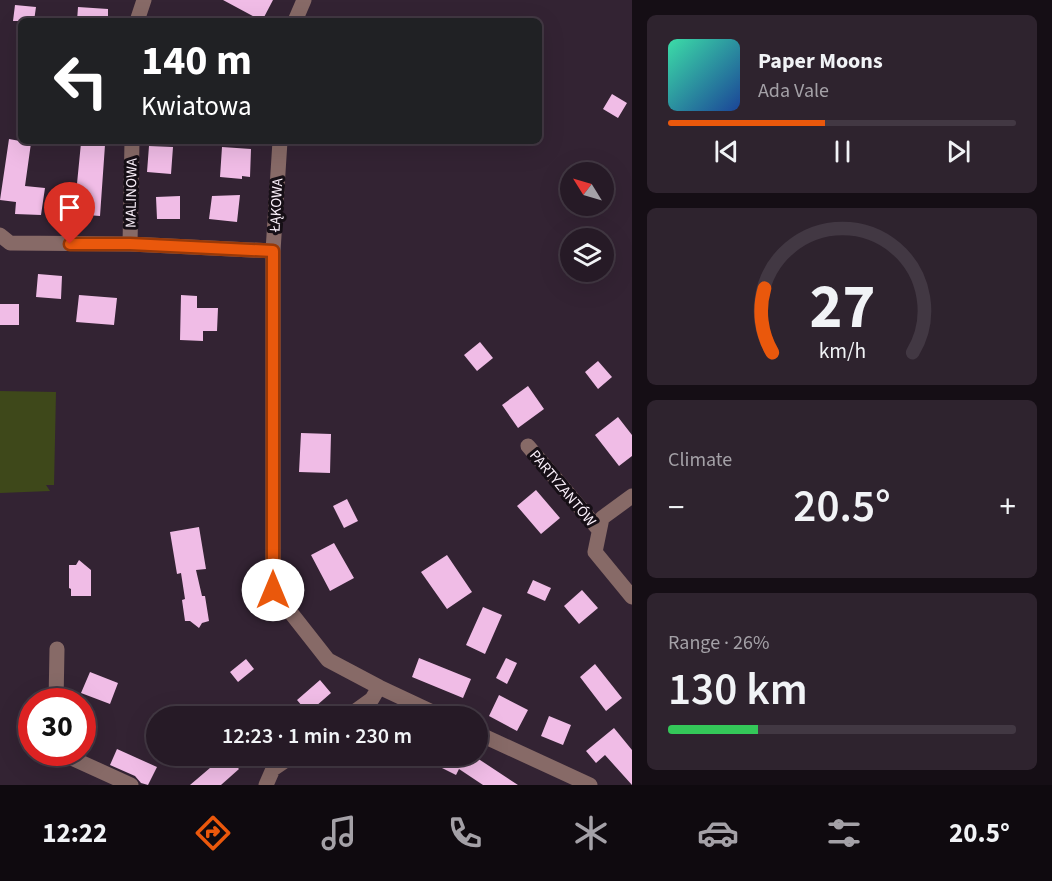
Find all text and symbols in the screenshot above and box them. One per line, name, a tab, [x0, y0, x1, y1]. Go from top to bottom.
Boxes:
text: 140 m	[141, 31, 252, 91]
icon: left	[42, 42, 120, 120]
text: Paper Moons	[758, 45, 883, 77]
text: Ada Vale	[758, 77, 829, 105]
text: Kwiatowa	[141, 87, 252, 126]
icon: previous	[710, 135, 743, 168]
icon: pause	[826, 135, 859, 168]
icon: next	[942, 135, 975, 168]
street label: MALINOWA	[120, 157, 143, 228]
north arrow	[560, 162, 614, 216]
map controls	[560, 162, 614, 282]
street label: ŁĄKOWA	[265, 177, 288, 233]
pin	[44, 182, 95, 244]
icon: arrive	[53, 191, 86, 224]
button: layers	[560, 228, 614, 282]
text: 27	[809, 263, 875, 352]
text: km/h	[818, 337, 866, 368]
street label: PARTYZANTÓW	[524, 446, 601, 531]
text: Climate	[668, 446, 732, 474]
text: 20.5°	[793, 475, 891, 539]
text: −	[668, 484, 684, 531]
text: +	[1000, 484, 1016, 531]
position arrow	[241, 558, 305, 622]
text: Range · 26%	[668, 629, 769, 657]
text: 130 km	[668, 658, 808, 722]
speed limit sign: 30	[18, 688, 96, 766]
text: 12:23 · 1 min · 230 m	[222, 720, 412, 752]
icon: directions	[192, 812, 234, 854]
icon: music	[318, 812, 360, 854]
icon: phone	[444, 812, 486, 854]
icon: climate	[570, 812, 612, 854]
icon: car	[697, 812, 739, 854]
icon: filters	[823, 812, 865, 854]
text: 12:22	[42, 814, 107, 853]
text: 20.5°	[949, 814, 1010, 853]

